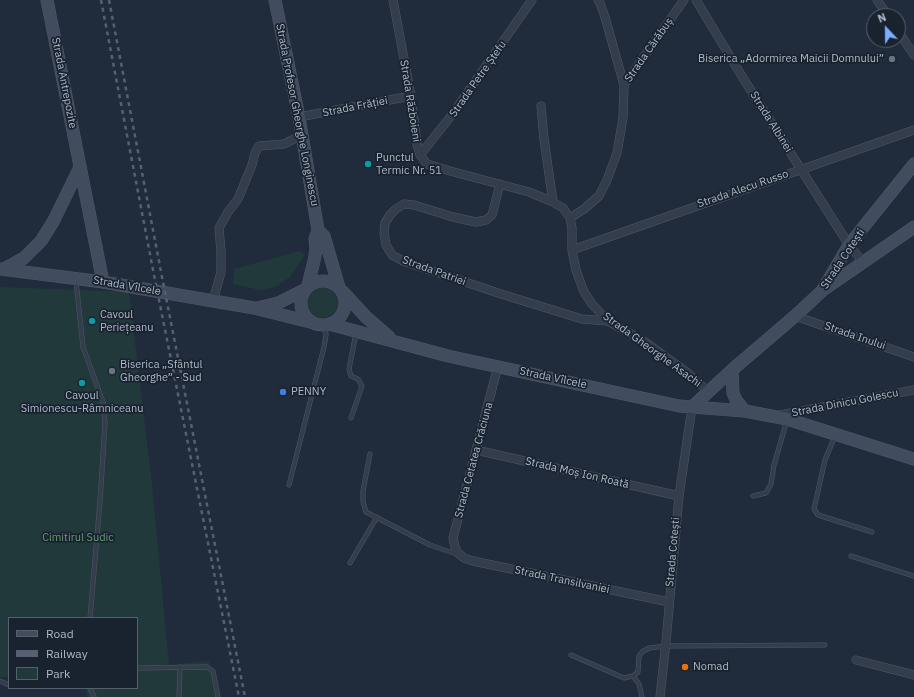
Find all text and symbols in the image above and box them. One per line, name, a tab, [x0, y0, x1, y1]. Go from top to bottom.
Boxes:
north arrow	[866, 8, 906, 48]
text: N	[876, 10, 888, 26]
street label: Strada Cărăbuș	[622, 15, 676, 85]
street label: Strada Profesor Gheorghe Longinescu	[273, 23, 321, 207]
street label: Strada Antrepozite	[49, 36, 79, 130]
street label: Strada Petre Ștefu	[447, 38, 509, 120]
place label: Biserica „Adormirea Maicii Domnului”	[698, 52, 884, 66]
marker: Biserica „Adormirea Maicii Domnului”	[887, 54, 897, 64]
street label: Strada Războieni	[397, 59, 423, 143]
street label: Strada Albinei	[747, 89, 795, 155]
street label: Strada Frăției	[321, 94, 389, 120]
place label: Punctul Termic Nr. 51	[376, 151, 442, 177]
marker: Punctul Termic Nr. 51	[363, 159, 373, 169]
street label: Strada Alecu Russo	[696, 167, 790, 211]
street label: Strada Cotești	[818, 226, 868, 292]
street label: Strada Patriei	[400, 253, 468, 289]
street label: Strada Vîlcele	[92, 274, 162, 298]
place label: Cavoul Periețeanu	[100, 308, 154, 334]
street label: Strada Gheorghe Asachi	[600, 310, 704, 390]
marker: Cavoul Periețeanu	[87, 316, 97, 326]
street label: Strada Inului	[823, 319, 887, 353]
place label: Biserica „Sfântul Gheorghe” - Sud	[120, 358, 203, 384]
street label: Strada Vîlcele	[518, 364, 588, 392]
marker: Biserica „Sfântul Gheorghe” - Sud	[107, 366, 117, 376]
marker: Cavoul Simionescu-Râmniceanu	[77, 378, 87, 388]
place label: PENNY	[291, 385, 326, 399]
street label: Strada Dinicu Golescu	[791, 386, 899, 420]
marker: PENNY	[278, 387, 288, 397]
place label: Cavoul Simionescu-Râmniceanu	[21, 389, 143, 415]
street label: Strada Cetatea Crăciuna	[452, 401, 496, 519]
street label: Strada Moș Ion Roată	[524, 455, 630, 491]
street label: Strada Cotești	[663, 517, 683, 587]
park label: Cimitirul Sudic	[42, 531, 114, 545]
street label: Strada Transilvaniei	[513, 563, 611, 597]
legend	[8, 617, 138, 689]
text: Road	[46, 626, 74, 641]
text: Railway	[46, 646, 88, 661]
place label: Nomad	[693, 660, 729, 674]
marker: Nomad	[680, 662, 690, 672]
text: Park	[46, 666, 70, 681]

